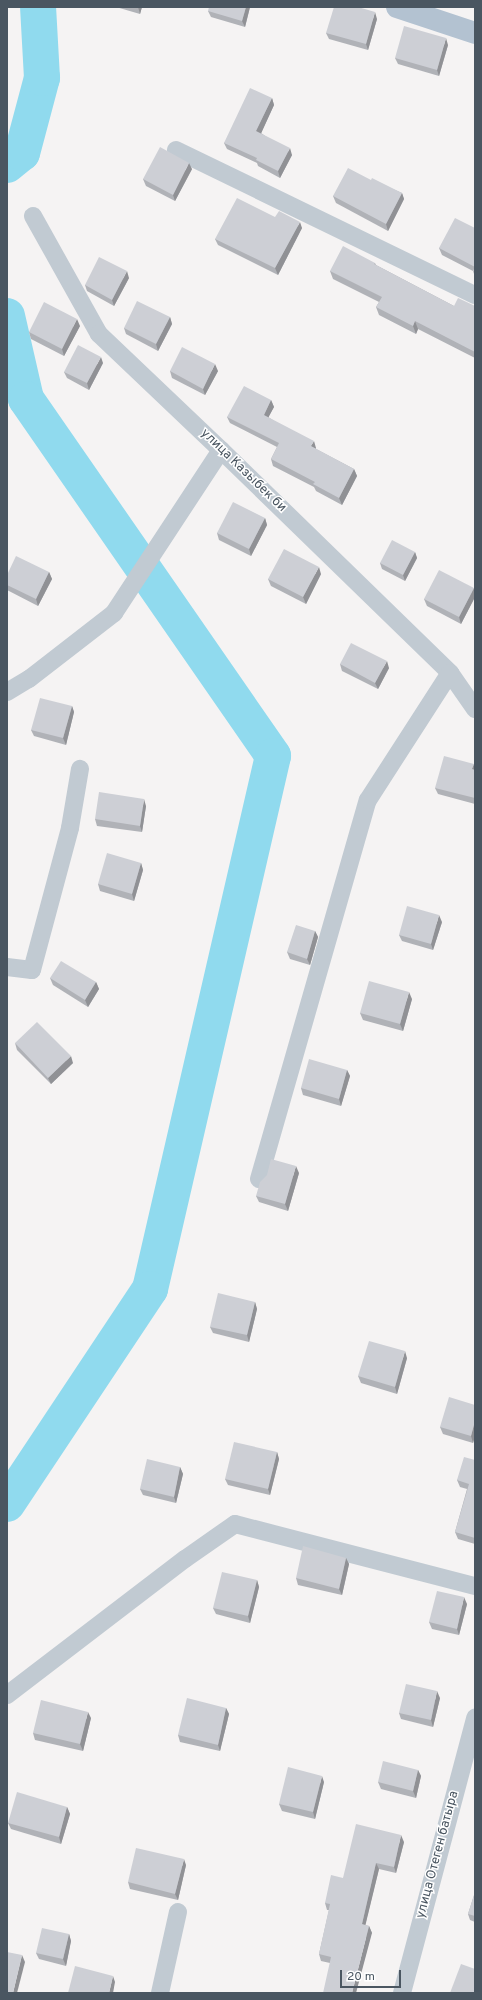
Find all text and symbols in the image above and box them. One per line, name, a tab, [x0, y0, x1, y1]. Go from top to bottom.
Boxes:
street label: улица Казыбек би	[197, 426, 289, 516]
street label: улица Отеген батыра	[413, 1790, 463, 1920]
scale bar	[342, 1962, 403, 1988]
text: 20 m	[347, 1969, 375, 1985]

